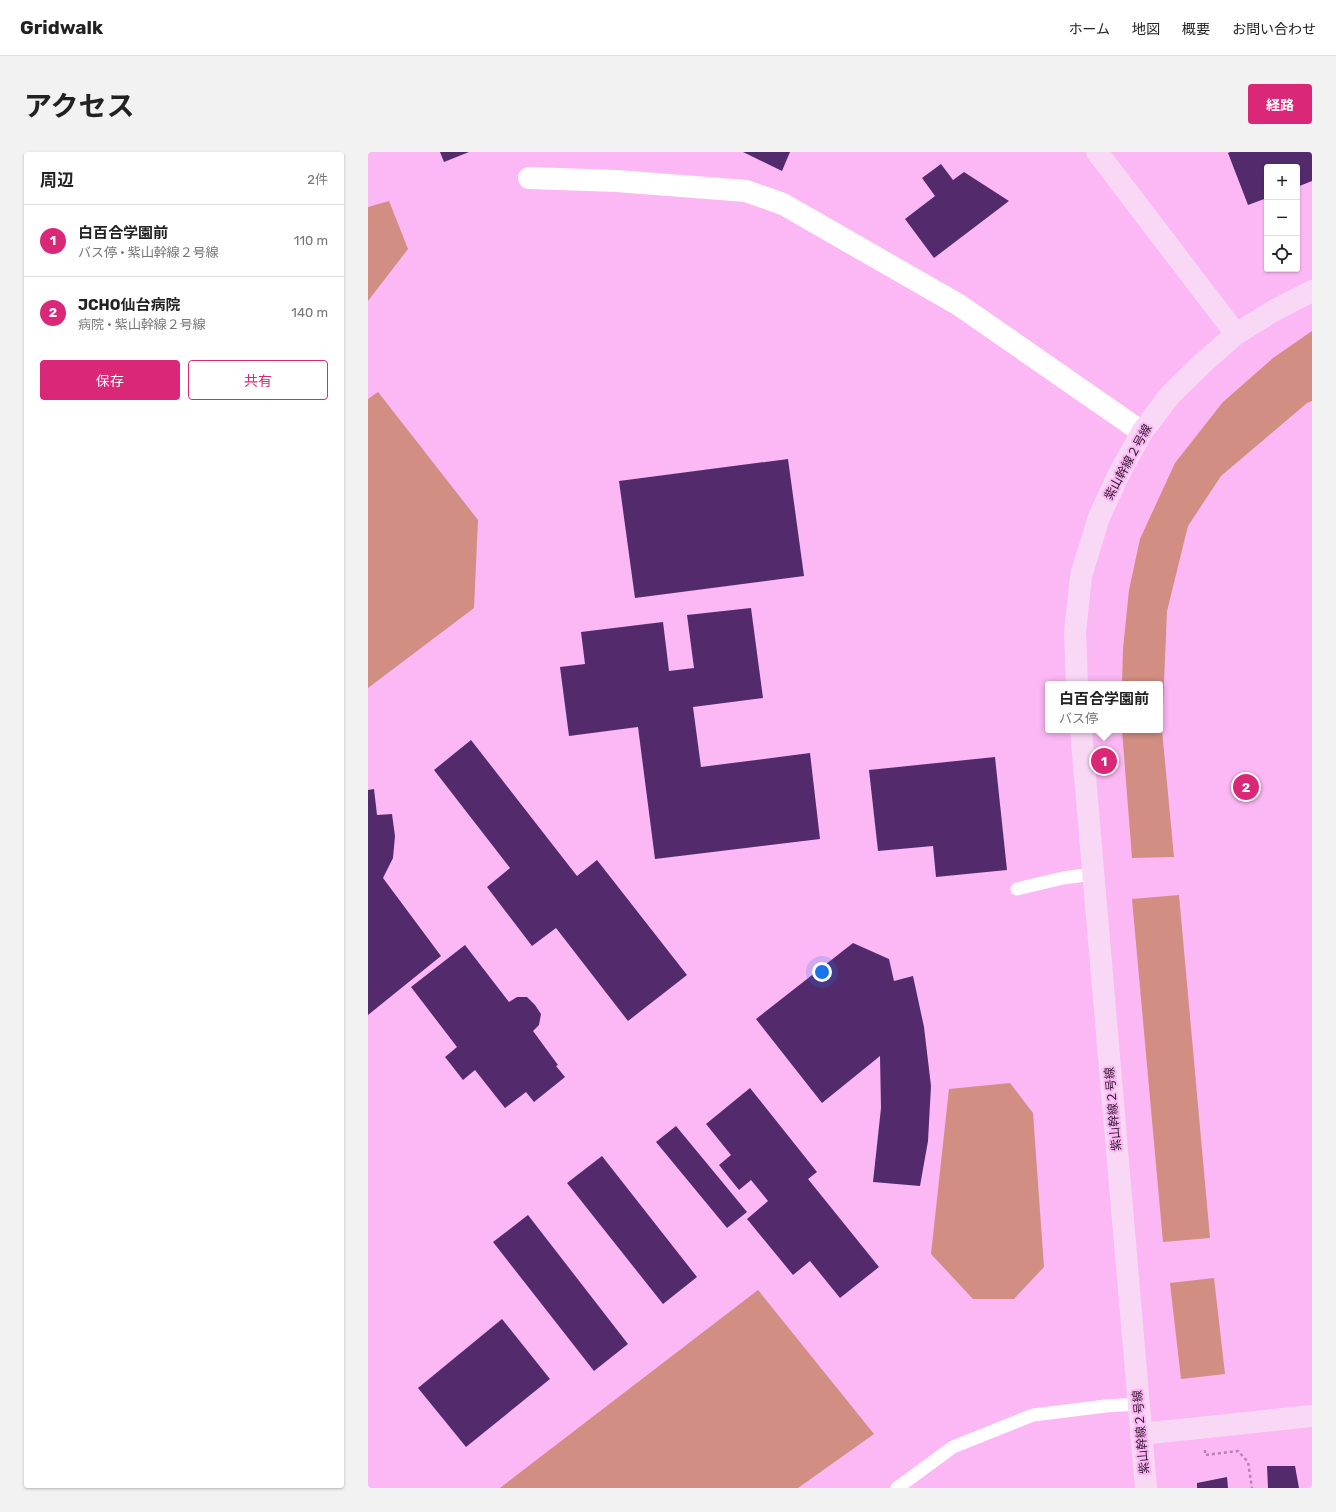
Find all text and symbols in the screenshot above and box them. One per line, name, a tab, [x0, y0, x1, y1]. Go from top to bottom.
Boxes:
text: Gridwalk	[20, 16, 103, 39]
text: ホーム	[1068, 21, 1110, 38]
text: 地図	[1132, 21, 1160, 38]
text: 概要	[1182, 21, 1210, 38]
text: お問い合わせ	[1232, 21, 1316, 38]
button: 経路	[1248, 84, 1312, 124]
text: アクセス	[24, 90, 135, 123]
map controls	[1264, 164, 1300, 272]
button: +	[1264, 164, 1300, 200]
text: 周辺	[40, 170, 74, 190]
text: 2件	[307, 172, 328, 187]
button: −	[1264, 200, 1300, 236]
text: 白百合学園前	[78, 224, 168, 242]
text: 1	[50, 233, 56, 248]
text: 110 m	[294, 233, 328, 248]
button: locate	[1264, 236, 1300, 272]
text: バス停 · 紫山幹線２号線	[78, 245, 219, 260]
text: JCHO仙台病院	[78, 296, 180, 314]
text: 2	[49, 305, 57, 320]
text: 140 m	[291, 305, 328, 320]
text: 病院 · 紫山幹線２号線	[78, 317, 206, 332]
button: 保存	[40, 360, 180, 400]
button: 共有	[188, 360, 328, 400]
street label: 紫山幹線２号線	[1102, 422, 1154, 502]
popup	[1045, 681, 1163, 733]
text: 白百合学園前	[1059, 690, 1149, 708]
text: バス停	[1059, 711, 1098, 726]
pin: 1	[1091, 746, 1117, 776]
pin: 2	[1233, 772, 1259, 802]
your location	[812, 962, 832, 982]
street label: 紫山幹線２号線	[1102, 1067, 1124, 1151]
street label: 紫山幹線２号線	[1130, 1390, 1152, 1474]

